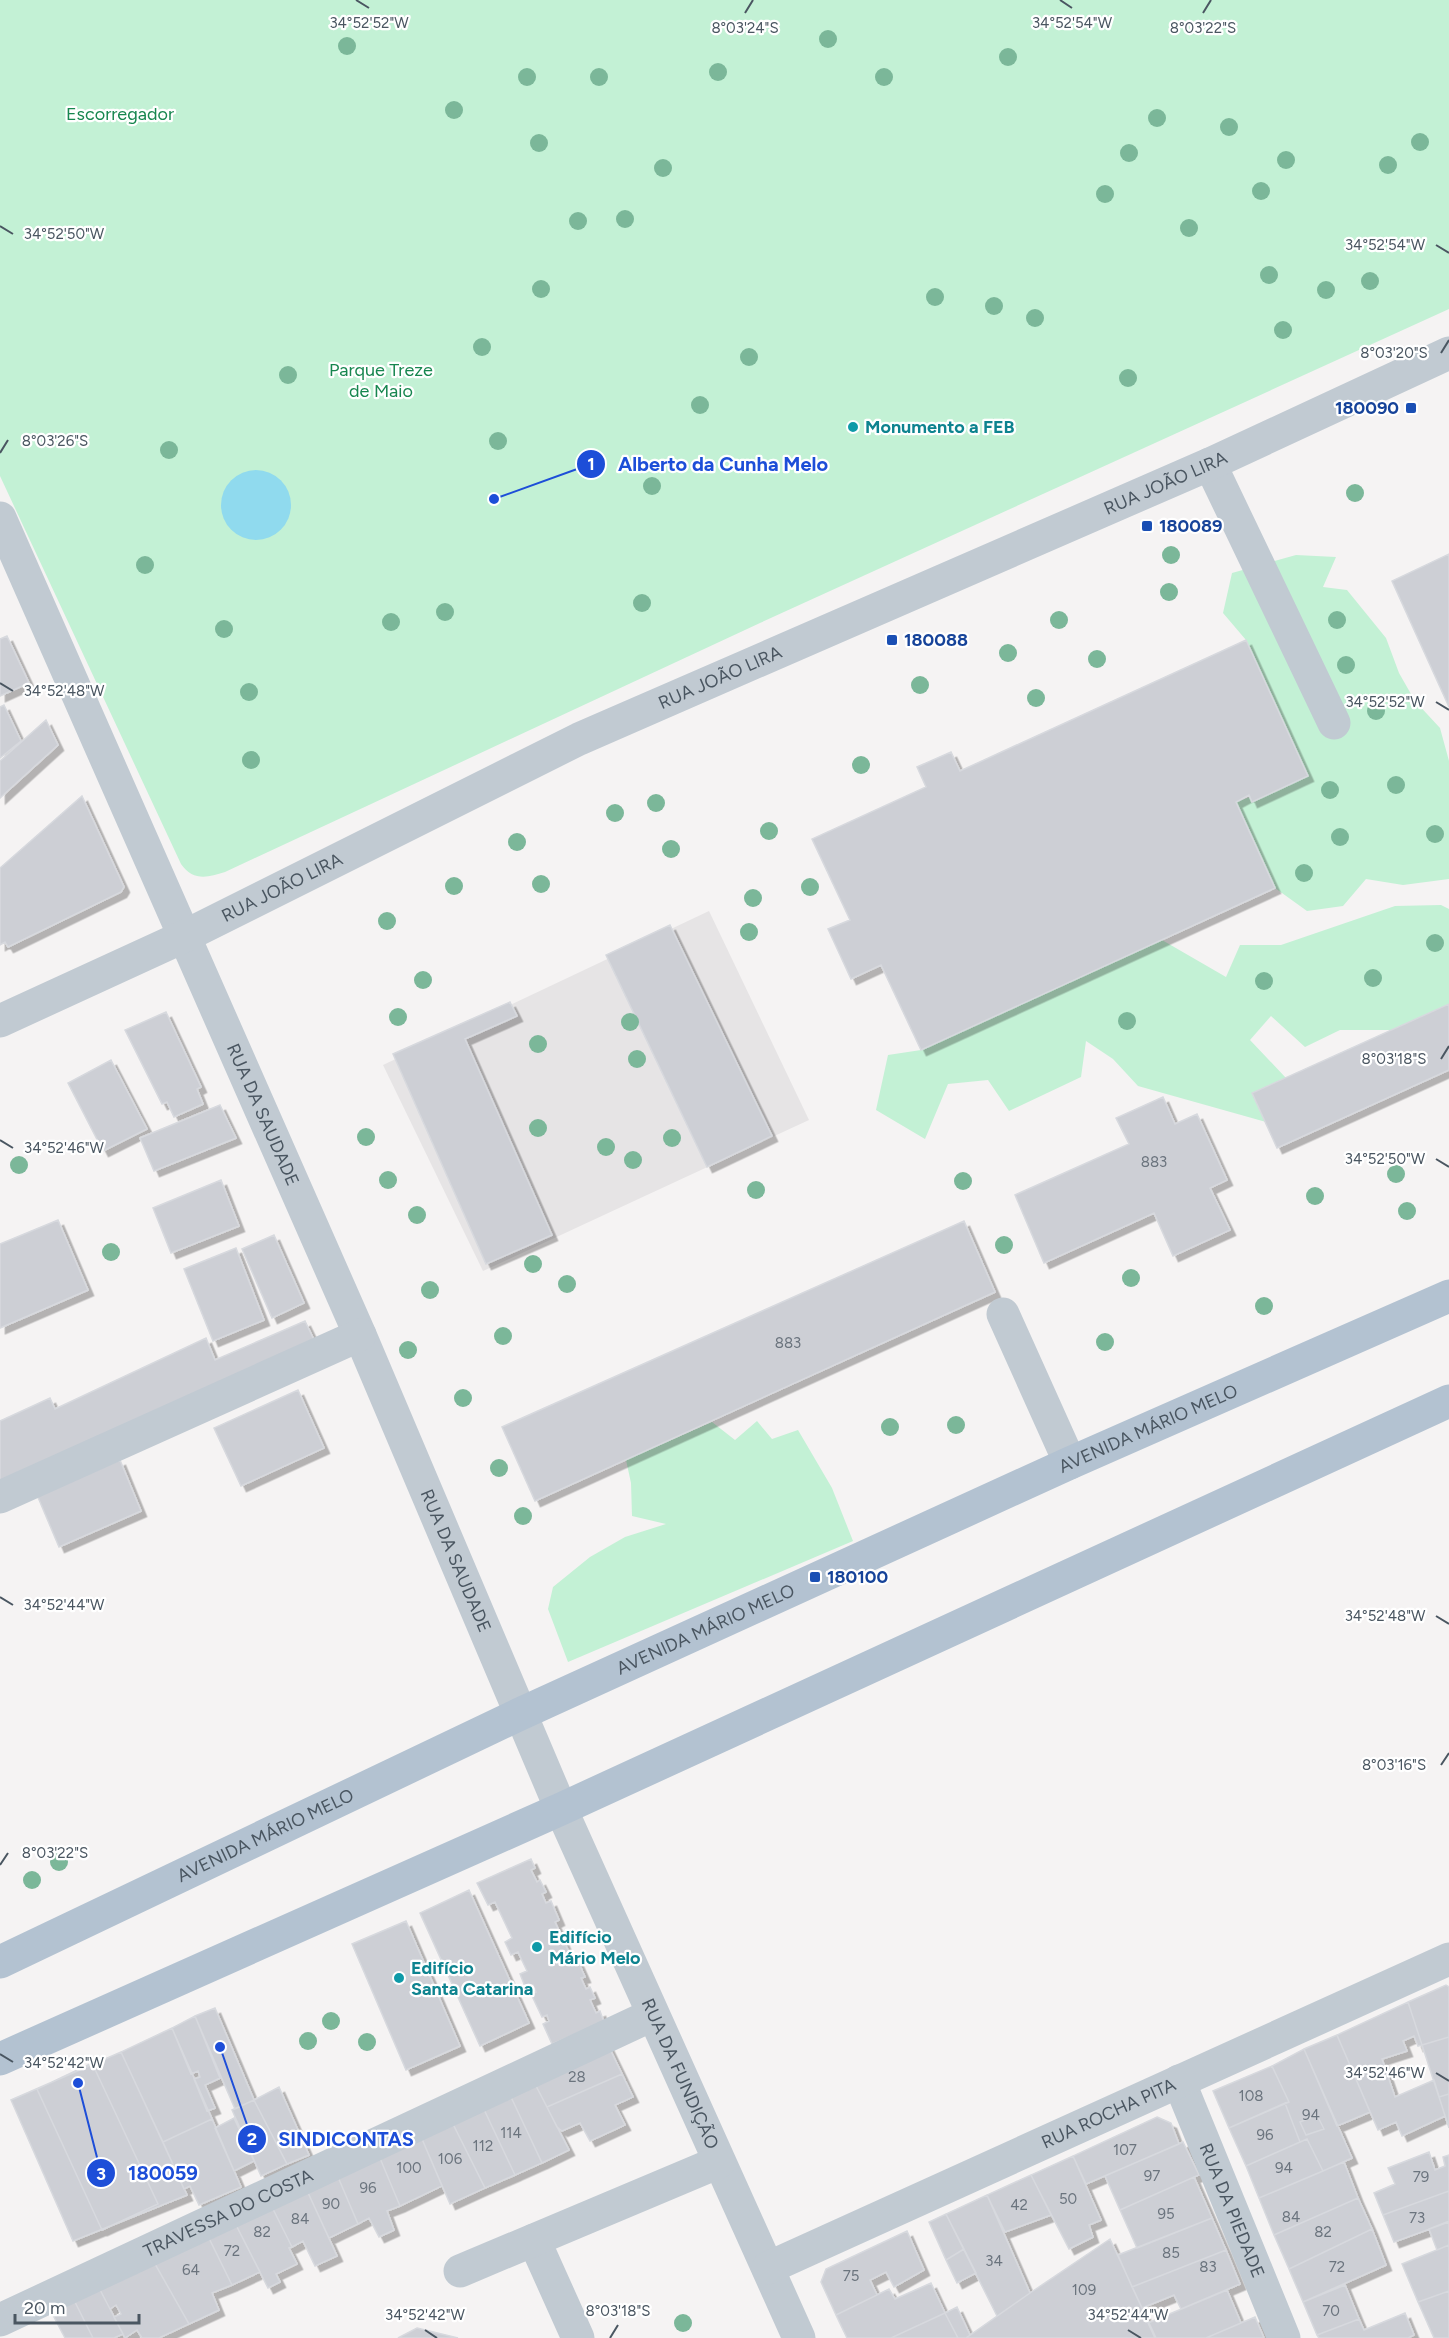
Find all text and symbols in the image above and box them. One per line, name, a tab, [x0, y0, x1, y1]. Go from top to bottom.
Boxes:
text: 34°52'52"W	[329, 14, 409, 32]
text: 34°52'54"W	[1032, 14, 1113, 32]
text: 8°03'24"S	[711, 19, 779, 37]
text: 8°03'22"S	[1170, 19, 1236, 37]
park label: Escorregador	[66, 103, 174, 125]
text: 34°52'50"W	[24, 225, 105, 243]
text: 34°52'54"W	[1345, 236, 1426, 254]
text: 8°03'20"S	[1360, 344, 1428, 362]
park label: Parque Treze de Maio	[329, 359, 433, 402]
place label: 180090	[1335, 397, 1399, 419]
marker: 180090	[1404, 401, 1418, 415]
place label: Monumento a FEB	[865, 416, 1015, 438]
marker: Monumento a FEB	[846, 420, 860, 434]
text: 8°03'26"S	[22, 432, 88, 450]
callout: Alberto da Cunha Melo	[576, 445, 840, 483]
street label: RUA JOÃO LIRA	[1101, 447, 1231, 520]
text: Alberto da Cunha Melo	[618, 452, 828, 476]
text: 1	[587, 453, 595, 475]
place label: 180089	[1159, 515, 1222, 537]
marker: 180089	[1140, 519, 1154, 533]
place label: 180088	[904, 629, 968, 651]
marker: 180088	[885, 633, 899, 647]
street label: RUA JOÃO LIRA	[655, 641, 785, 714]
text: 34°52'48"W	[24, 682, 105, 700]
text: 34°52'52"W	[1345, 693, 1425, 711]
street label: RUA JOÃO LIRA	[218, 848, 346, 927]
street label: RUA DA SAUDADE	[222, 1040, 304, 1189]
text: 8°03'18"S	[1362, 1050, 1426, 1068]
text: 34°52'46"W	[24, 1139, 105, 1157]
text: 34°52'50"W	[1345, 1150, 1426, 1168]
house number: 883	[1141, 1153, 1167, 1171]
house number: 883	[775, 1334, 801, 1352]
street label: AVENIDA MÁRIO MELO	[1055, 1380, 1241, 1478]
street label: RUA DA SAUDADE	[416, 1486, 496, 1636]
place label: 180100	[827, 1566, 889, 1588]
marker: 180100	[808, 1570, 822, 1584]
street label: AVENIDA MÁRIO MELO	[613, 1579, 798, 1679]
text: 34°52'44"W	[24, 1596, 105, 1614]
text: 34°52'48"W	[1345, 1607, 1426, 1625]
text: 8°03'16"S	[1362, 1756, 1426, 1774]
street label: AVENIDA MÁRIO MELO	[173, 1784, 357, 1887]
text: 8°03'22"S	[22, 1844, 88, 1862]
place label: Edifício Mário Melo	[549, 1926, 641, 1969]
marker: Edifício Mário Melo	[530, 1940, 544, 1954]
place label: Edifício Santa Catarina	[411, 1957, 533, 2000]
marker: Edifício Santa Catarina	[392, 1971, 406, 1985]
street label: RUA DA FUNDIÇÃO	[637, 1995, 724, 2152]
text: 34°52'42"W	[24, 2054, 105, 2072]
text: 34°52'46"W	[1345, 2064, 1426, 2082]
house number: 28	[568, 2068, 586, 2086]
street label: RUA ROCHA PITA	[1038, 2073, 1179, 2153]
house number: 108	[1238, 2087, 1264, 2105]
house number: 94	[1302, 2106, 1320, 2124]
callout: SINDICONTAS	[237, 2120, 426, 2158]
house number: 114	[500, 2124, 522, 2142]
house number: 96	[1257, 2126, 1274, 2144]
text: SINDICONTAS	[278, 2127, 414, 2151]
text: 2	[247, 2128, 257, 2150]
house number: 112	[473, 2137, 493, 2155]
street label: RUA DA PIEDADE	[1195, 2140, 1269, 2281]
house number: 107	[1113, 2141, 1137, 2159]
house number: 106	[438, 2150, 463, 2168]
callout: 180059	[86, 2154, 209, 2192]
house number: 100	[396, 2159, 422, 2177]
house number: 94	[1275, 2159, 1293, 2177]
text: 180059	[128, 2161, 198, 2185]
text: 3	[96, 2163, 106, 2185]
street label: TRAVESSA DO COSTA	[140, 2164, 316, 2262]
house number: 97	[1144, 2167, 1160, 2185]
house number: 79	[1413, 2168, 1429, 2186]
house number: 96	[360, 2179, 377, 2197]
house number: 50	[1059, 2190, 1077, 2208]
house number: 90	[322, 2195, 340, 2213]
house number: 42	[1010, 2196, 1028, 2214]
house number: 95	[1157, 2205, 1175, 2223]
house number: 84	[1282, 2208, 1300, 2226]
house number: 73	[1409, 2209, 1425, 2227]
house number: 84	[291, 2210, 309, 2228]
house number: 82	[253, 2223, 271, 2241]
house number: 82	[1314, 2223, 1332, 2241]
house number: 72	[224, 2242, 240, 2260]
house number: 85	[1162, 2244, 1180, 2262]
house number: 34	[985, 2252, 1003, 2270]
house number: 83	[1199, 2258, 1217, 2276]
house number: 72	[1329, 2258, 1345, 2276]
house number: 64	[182, 2261, 200, 2279]
house number: 75	[843, 2267, 859, 2285]
house number: 109	[1072, 2281, 1096, 2299]
scale bar	[15, 2287, 140, 2325]
text: 20 m	[24, 2297, 65, 2319]
text: 8°03'18"S	[586, 2302, 650, 2320]
house number: 70	[1322, 2302, 1340, 2320]
text: 34°52'42"W	[385, 2306, 466, 2324]
text: 34°52'44"W	[1088, 2306, 1169, 2324]

